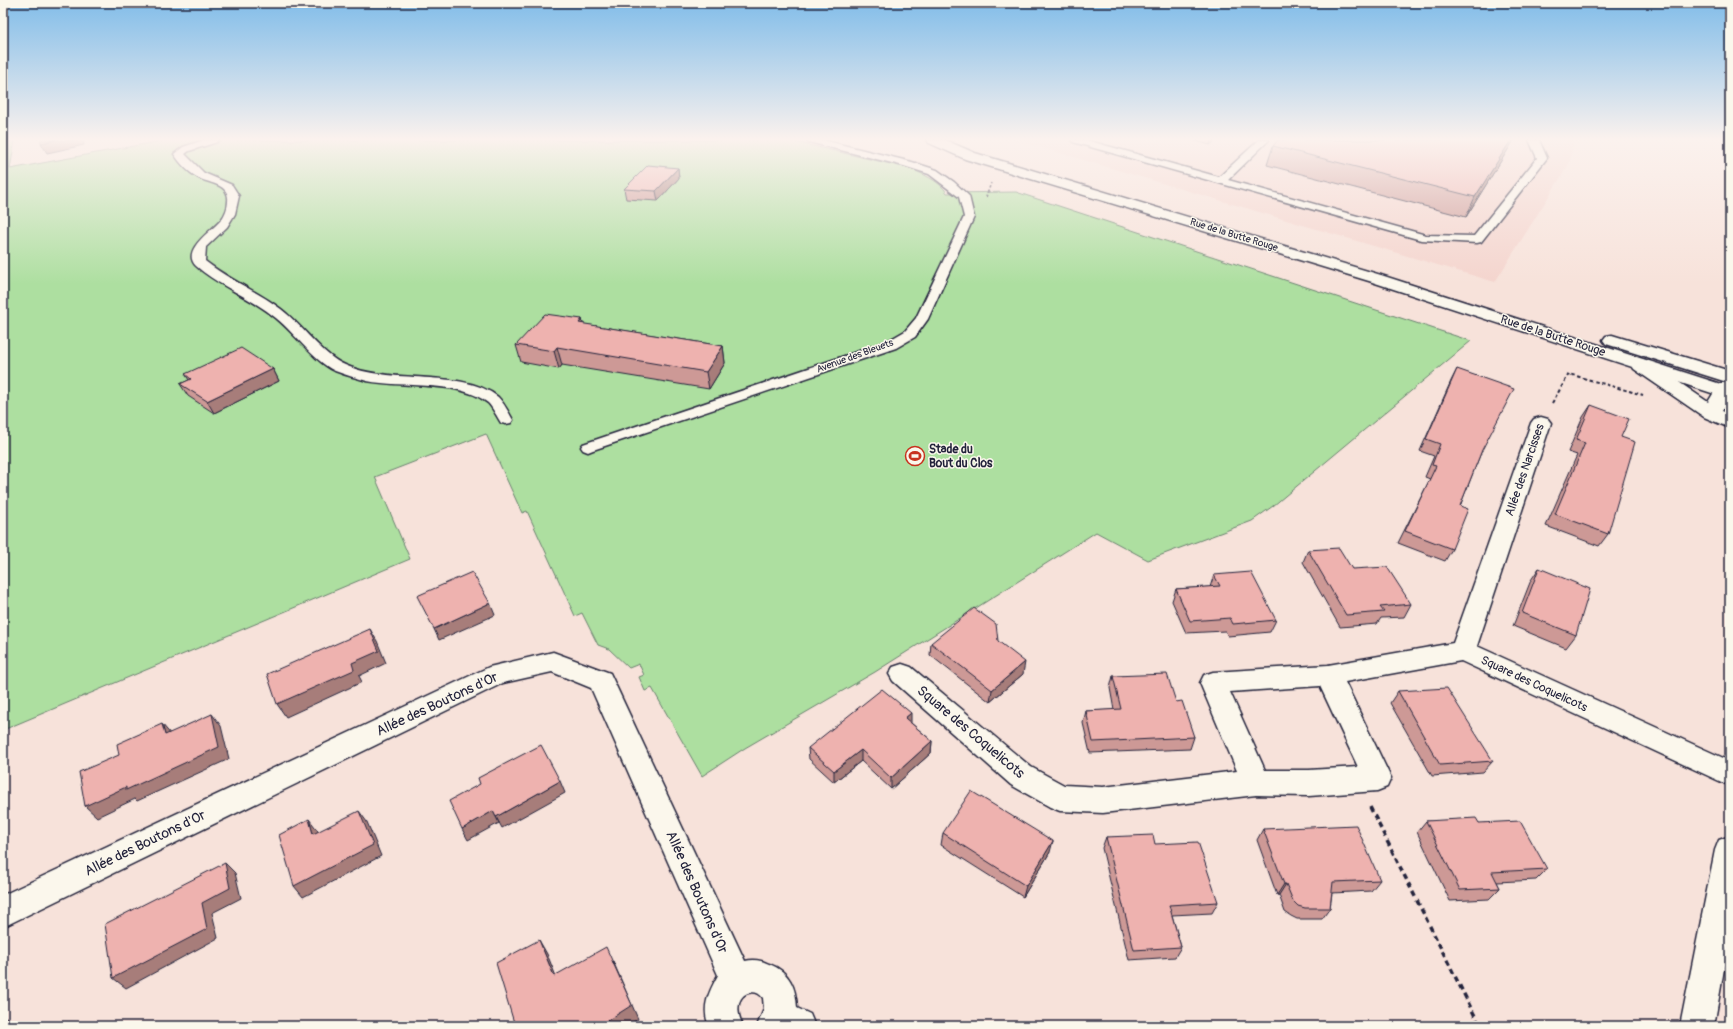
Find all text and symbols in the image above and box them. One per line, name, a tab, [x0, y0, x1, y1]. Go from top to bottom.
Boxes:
street label: Rue de la Butte Rouge	[1189, 216, 1279, 254]
street label: Rue de la Butte Rouge	[1499, 312, 1607, 360]
street label: Avenue des Bleuets	[815, 336, 896, 375]
street label: Allée des Narcisses	[1502, 421, 1548, 518]
place label: Stade du Bout du Clos	[929, 442, 993, 471]
sports icon: Stade du Bout du Clos	[904, 445, 926, 467]
street label: Square des Coquelicots	[1478, 653, 1590, 716]
street label: Allée des Boutons d'Or	[373, 668, 501, 740]
street label: Square des Coquelicots	[914, 682, 1029, 782]
street label: Allée des Boutons d'Or	[82, 806, 208, 880]
street label: Allée des Boutons d'Or	[662, 828, 732, 956]

